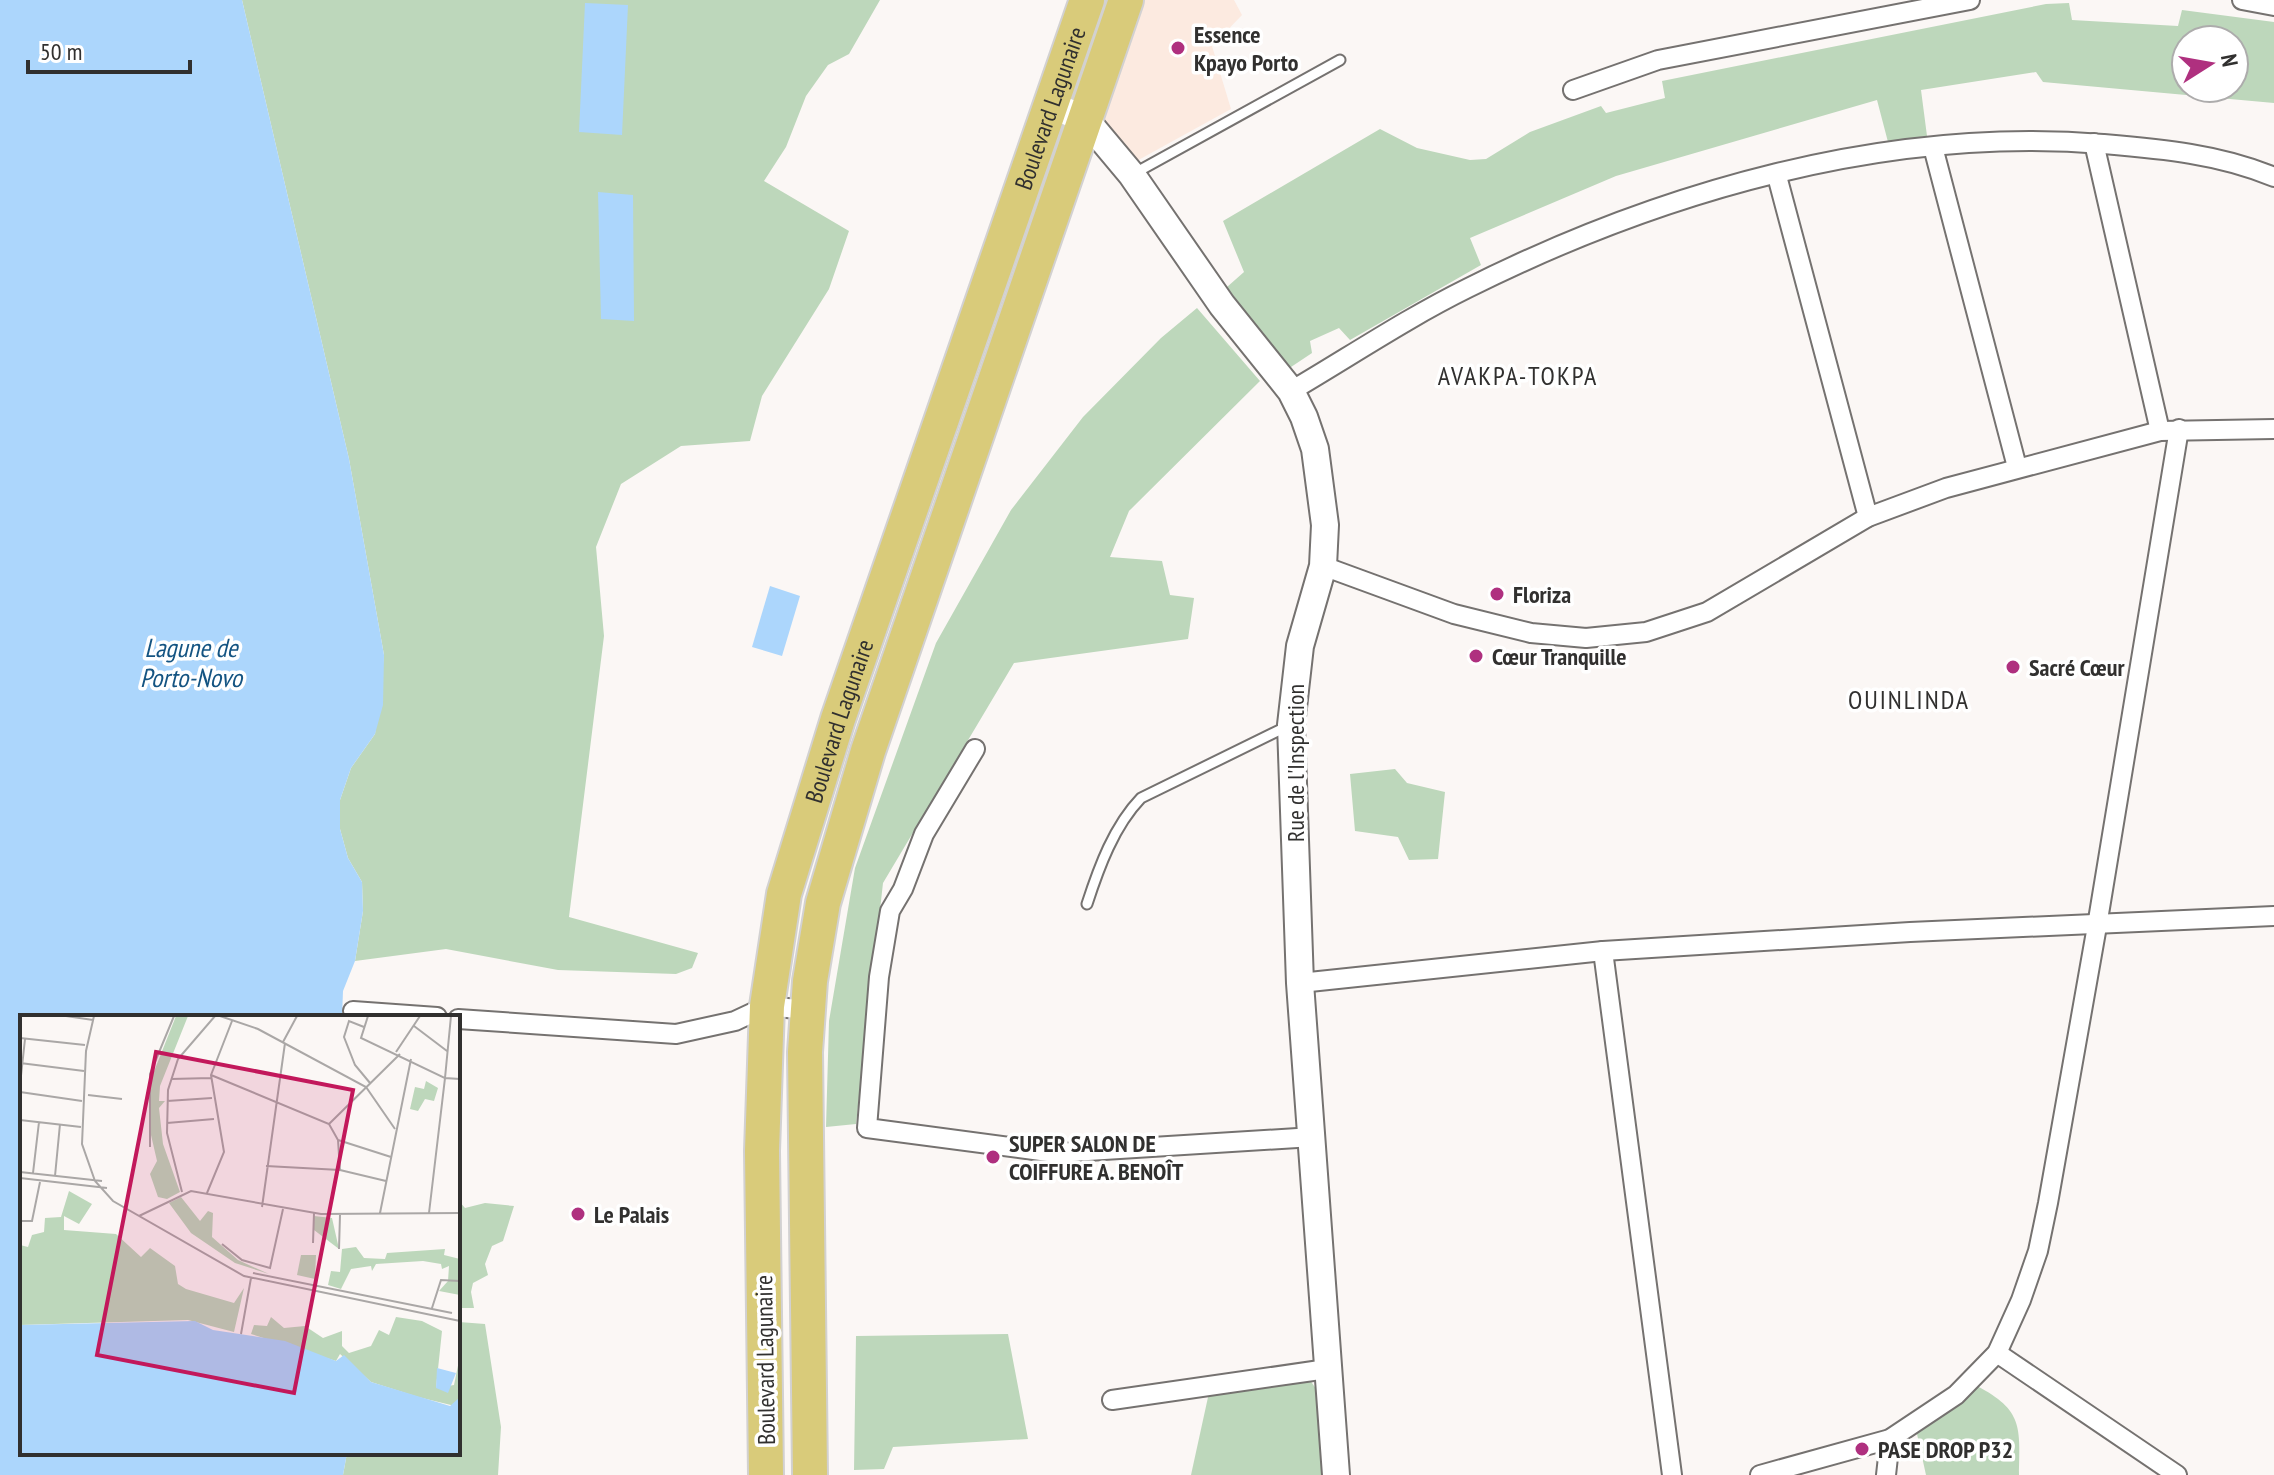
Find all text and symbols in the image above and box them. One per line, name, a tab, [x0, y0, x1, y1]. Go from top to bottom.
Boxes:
place label: Essence Kpayo Porto	[1194, 19, 1299, 78]
street label: Boulevard Lagunaire	[1007, 23, 1092, 194]
scale bar	[28, 24, 190, 74]
north arrow	[2170, 24, 2250, 104]
text: 50 m	[40, 36, 82, 67]
marker: Essence Kpayo Porto	[1169, 39, 1187, 57]
text: N	[2215, 52, 2245, 69]
district label: AVAKPA-TOKPA	[1438, 359, 1598, 392]
place label: Floriza	[1513, 579, 1571, 610]
marker: Floriza	[1488, 585, 1506, 603]
water label: Lagune de Porto-Novo	[140, 631, 244, 694]
street label: Boulevard Lagunaire	[798, 635, 880, 806]
place label: Cœur Tranquille	[1492, 641, 1627, 672]
marker: Cœur Tranquille	[1467, 647, 1485, 665]
place label: Sacré Cœur	[2029, 652, 2125, 683]
marker: Sacré Cœur	[2004, 658, 2022, 676]
district label: OUINLINDA	[1848, 683, 1970, 716]
street label: Rue de l'Inspection	[1280, 684, 1311, 842]
inset map	[20, 1015, 460, 1455]
place label: SUPER SALON DE COIFFURE A. BENOÎT	[1009, 1128, 1184, 1187]
marker: SUPER SALON DE COIFFURE A. BENOÎT	[984, 1148, 1002, 1166]
place label: Le Palais	[594, 1199, 669, 1230]
marker: Le Palais	[569, 1205, 587, 1223]
street label: Boulevard Lagunaire	[748, 1275, 782, 1445]
place label: PASE DROP P32	[1878, 1434, 2013, 1465]
marker: PASE DROP P32	[1853, 1440, 1871, 1458]

